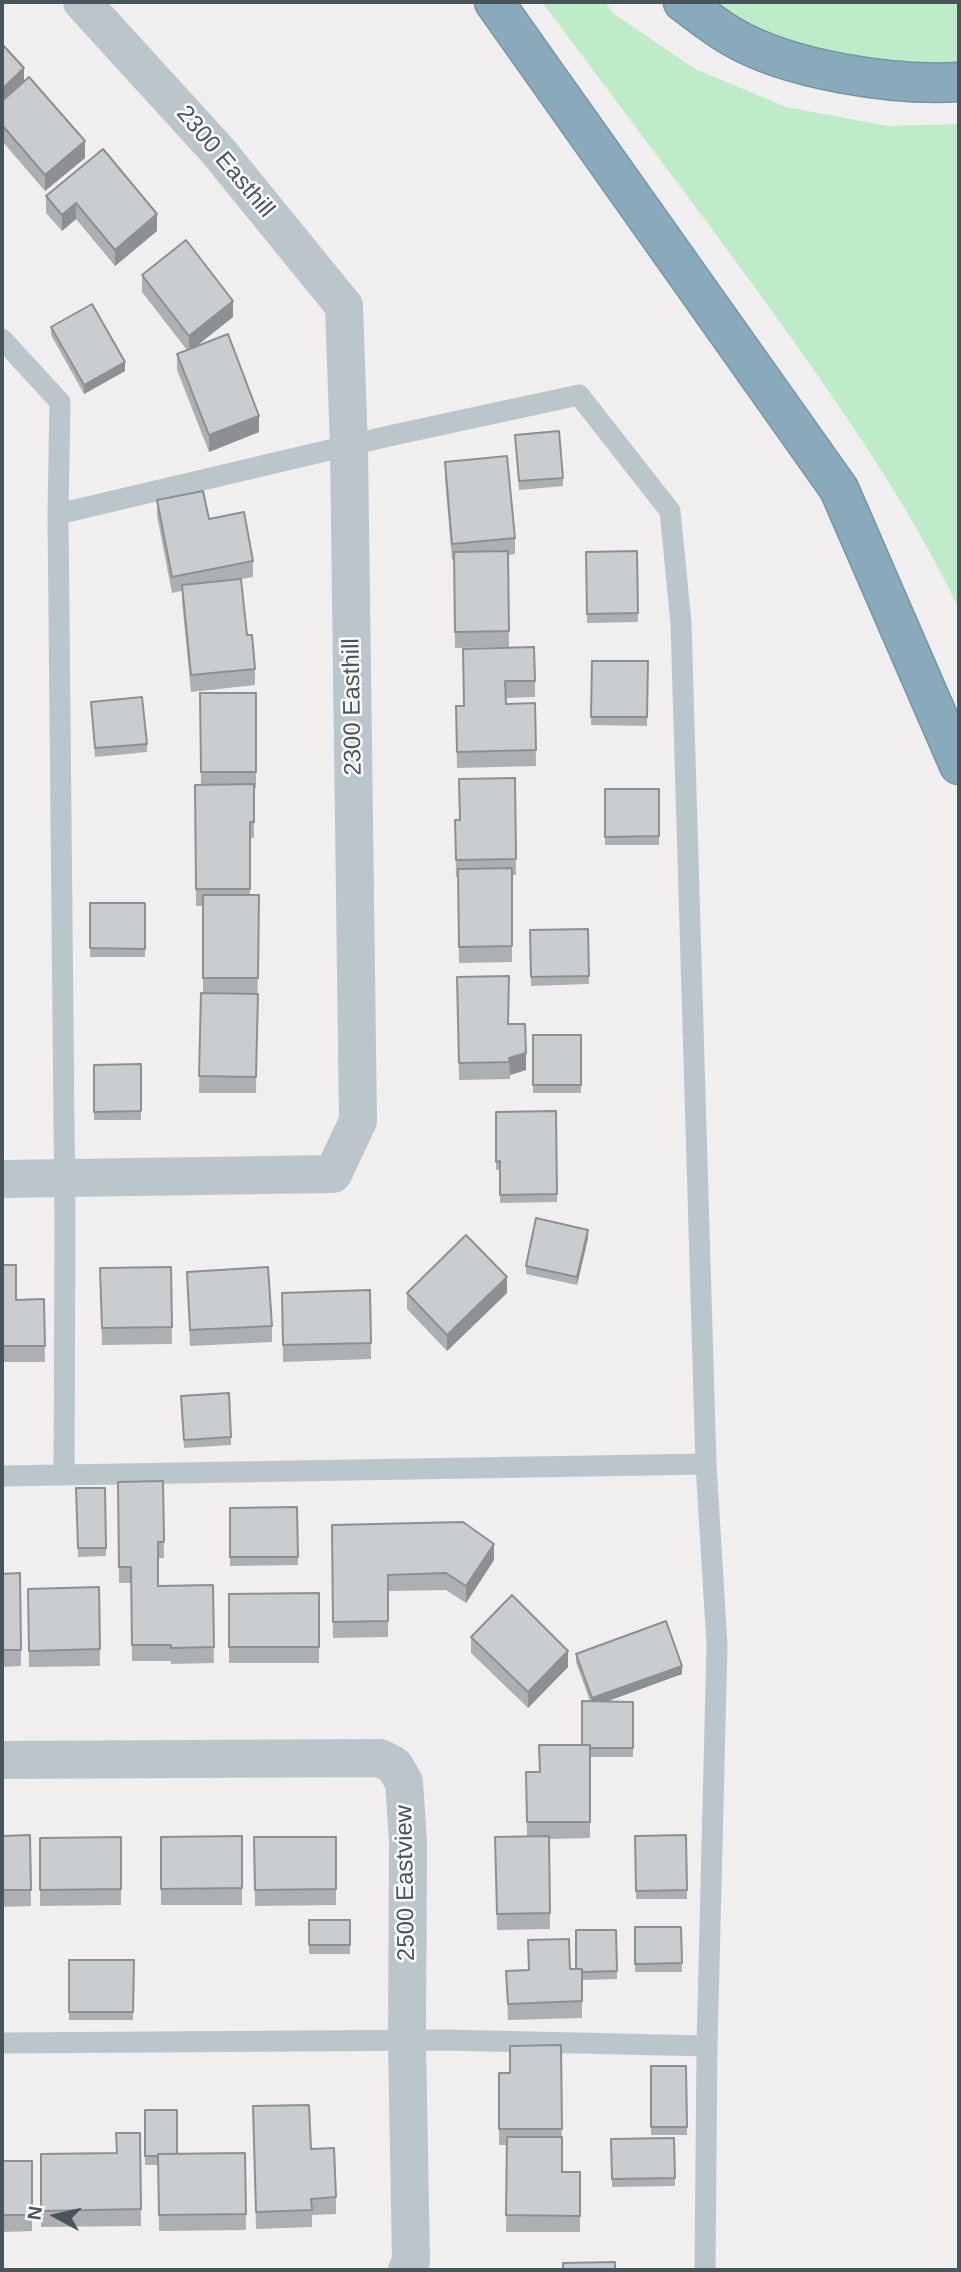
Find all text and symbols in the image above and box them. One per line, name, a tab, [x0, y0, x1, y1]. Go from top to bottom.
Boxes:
street label: 2300 Easthill	[170, 100, 280, 224]
street label: 2300 Easthill	[337, 638, 369, 776]
street label: 2500 Eastview	[390, 1805, 422, 1961]
north arrow	[21, 2181, 91, 2251]
text: N	[23, 2205, 46, 2221]

